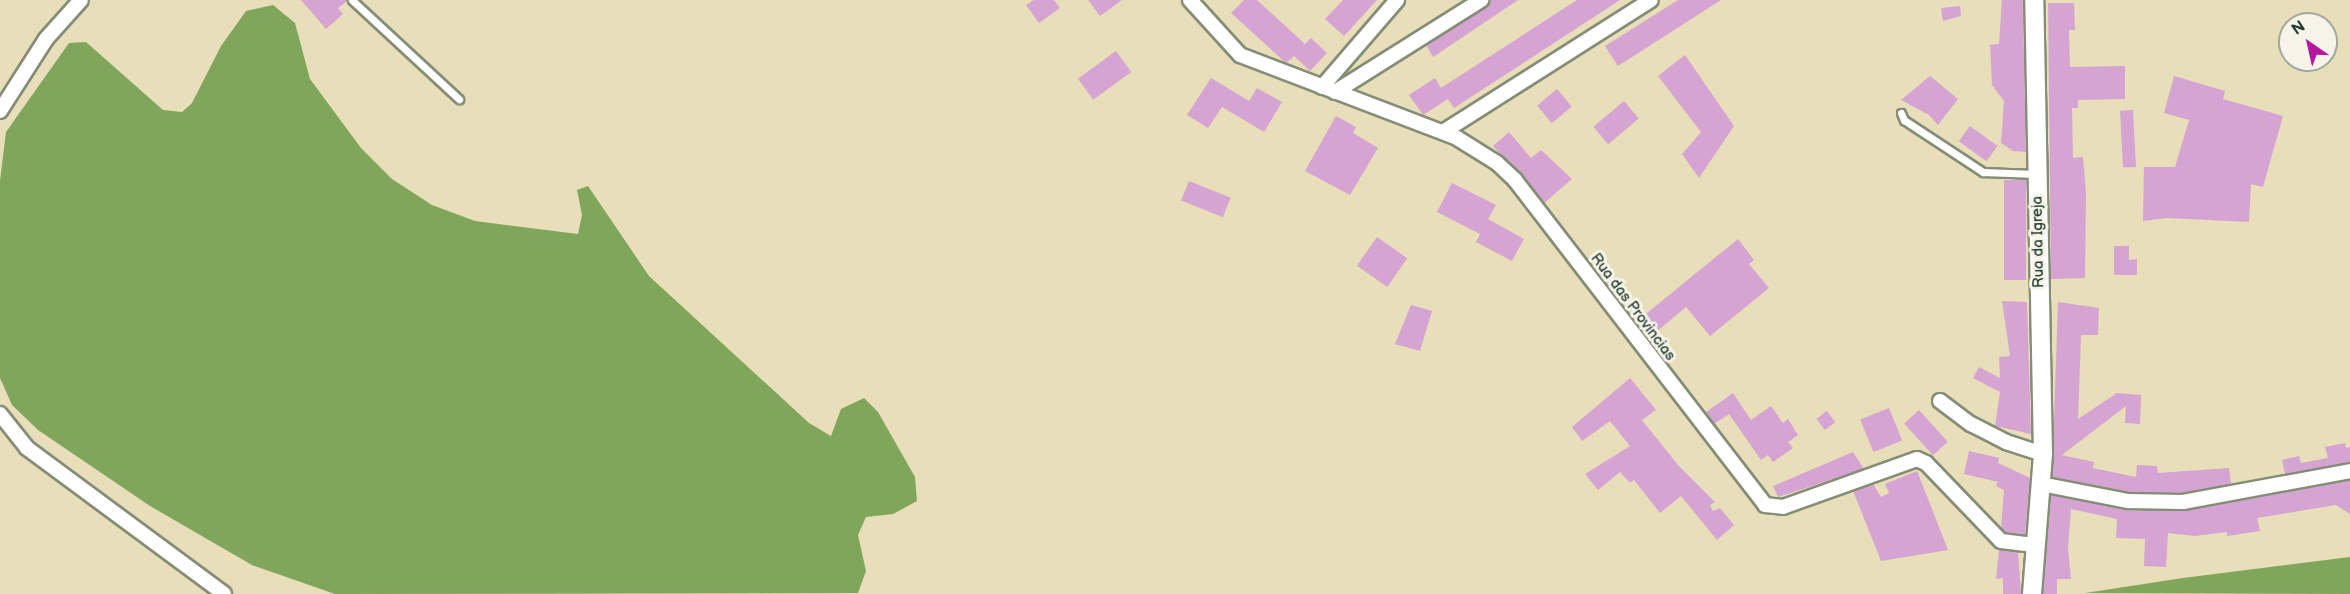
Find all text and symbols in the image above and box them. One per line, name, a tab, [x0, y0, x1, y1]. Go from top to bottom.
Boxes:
north arrow	[2278, 12, 2338, 72]
text: N	[2288, 17, 2309, 40]
street label: Rua da Igreja	[2028, 196, 2048, 288]
street label: Rua das Provincias	[1587, 250, 1679, 364]

